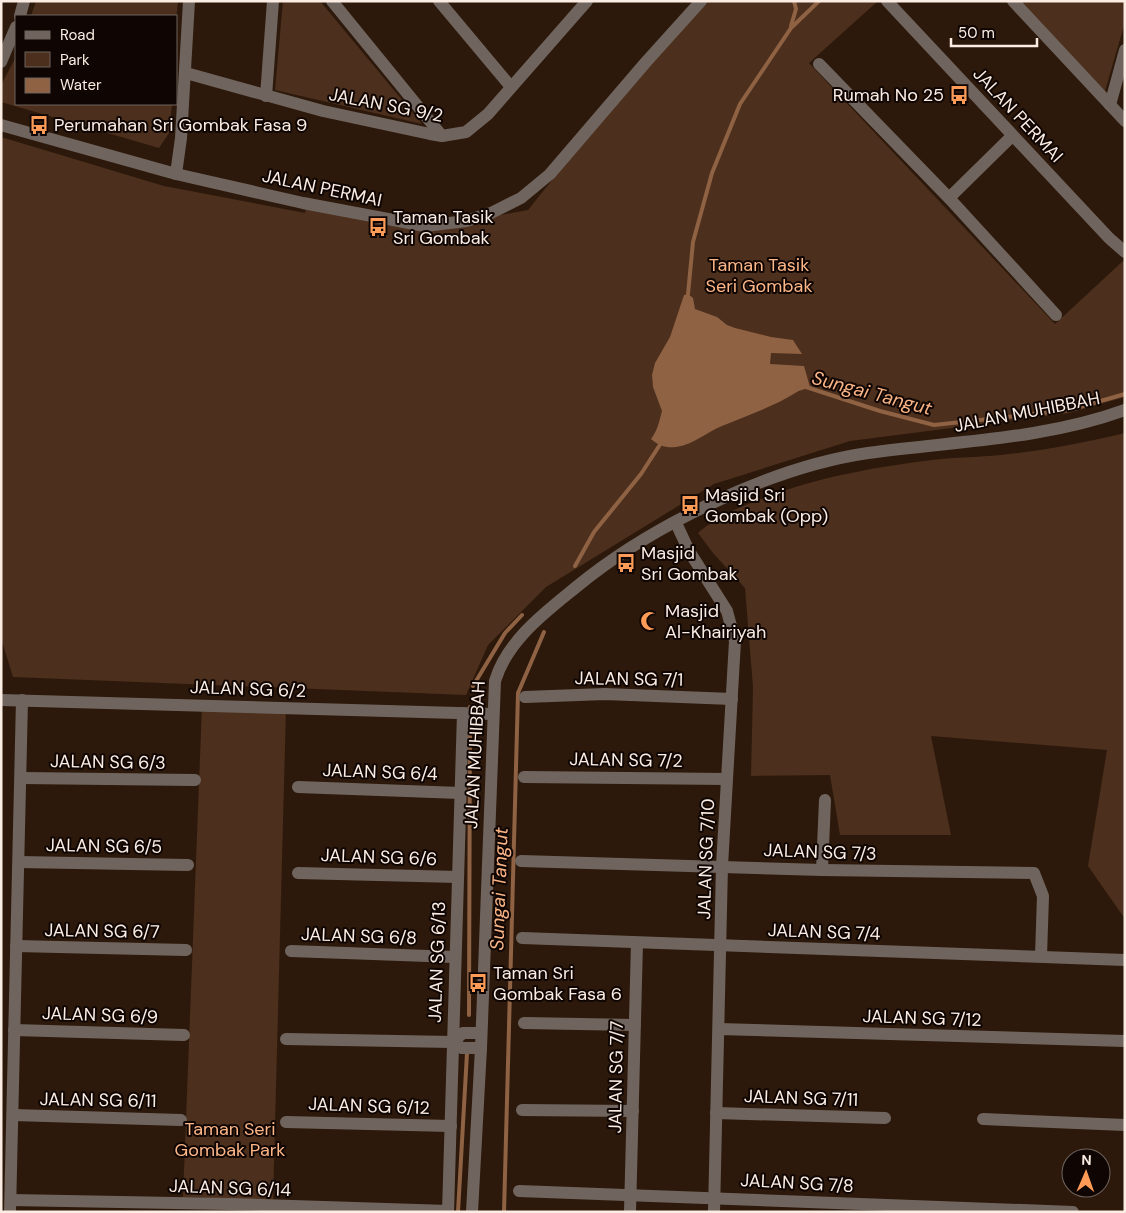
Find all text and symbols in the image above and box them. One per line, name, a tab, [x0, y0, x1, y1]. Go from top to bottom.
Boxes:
legend	[15, 15, 178, 105]
scale bar	[951, 15, 1037, 47]
text: 50 m	[958, 23, 995, 43]
text: Road	[60, 25, 95, 45]
text: Park	[60, 50, 90, 70]
street label: JALAN PERMAI	[968, 62, 1068, 168]
text: Water	[60, 75, 102, 95]
street label: JALAN SG 9/2	[327, 82, 445, 128]
place label: Rumah No 25	[833, 83, 944, 107]
bus stop icon: Rumah No 25	[948, 84, 970, 106]
place label: Perumahan Sri Gombak Fasa 9	[54, 113, 307, 137]
bus stop icon: Perumahan Sri Gombak Fasa 9	[28, 114, 50, 136]
street label: JALAN PERMAI	[260, 164, 384, 212]
place label: Taman Tasik Sri Gombak	[393, 205, 494, 250]
bus stop icon: Taman Tasik Sri Gombak	[367, 216, 389, 238]
park label: Taman Tasik Seri Gombak	[706, 253, 812, 298]
water label: Sungai Tangut	[809, 365, 935, 421]
street label: JALAN MUHIBBAH	[952, 386, 1102, 438]
place label: Masjid Sri Gombak (Opp)	[705, 483, 828, 528]
bus stop icon: Masjid Sri Gombak (Opp)	[679, 494, 701, 516]
place label: Masjid Sri Gombak	[641, 541, 738, 586]
bus stop icon: Masjid Sri Gombak	[615, 552, 637, 574]
place label: Masjid Al-Khairiyah	[665, 599, 766, 644]
mosque icon: Masjid Al-Khairiyah	[639, 610, 661, 632]
street label: JALAN SG 7/1	[574, 666, 684, 692]
street label: JALAN SG 6/2	[190, 675, 306, 703]
street label: JALAN MUHIBBAH	[459, 680, 491, 830]
street label: JALAN SG 7/2	[569, 747, 683, 773]
street label: JALAN SG 6/3	[50, 749, 166, 775]
street label: JALAN SG 6/4	[322, 758, 438, 786]
street label: JALAN SG 7/10	[692, 798, 720, 920]
water label: Sungai Tangut	[484, 826, 514, 951]
street label: JALAN SG 6/5	[46, 833, 162, 859]
street label: JALAN SG 7/3	[763, 838, 877, 866]
street label: JALAN SG 6/6	[320, 843, 438, 871]
street label: JALAN SG 6/13	[423, 901, 451, 1023]
street label: JALAN SG 6/7	[44, 918, 160, 944]
street label: JALAN SG 7/4	[767, 918, 881, 946]
street label: JALAN SG 6/8	[301, 922, 417, 950]
place label: Taman Sri Gombak Fasa 6	[493, 961, 622, 1006]
bus stop icon: Taman Sri Gombak Fasa 6	[467, 972, 489, 994]
street label: JALAN SG 6/9	[41, 1001, 159, 1029]
street label: JALAN SG 7/12	[862, 1004, 982, 1032]
street label: JALAN SG 7/7	[603, 1020, 629, 1134]
street label: JALAN SG 7/11	[743, 1084, 859, 1112]
street label: JALAN SG 6/11	[39, 1087, 157, 1113]
street label: JALAN SG 6/12	[308, 1092, 430, 1120]
park label: Taman Seri Gombak Park	[175, 1117, 285, 1162]
north arrow	[1061, 1148, 1111, 1198]
text: N	[1081, 1151, 1092, 1169]
street label: JALAN SG 7/8	[740, 1168, 854, 1198]
street label: JALAN SG 6/14	[169, 1174, 292, 1202]

